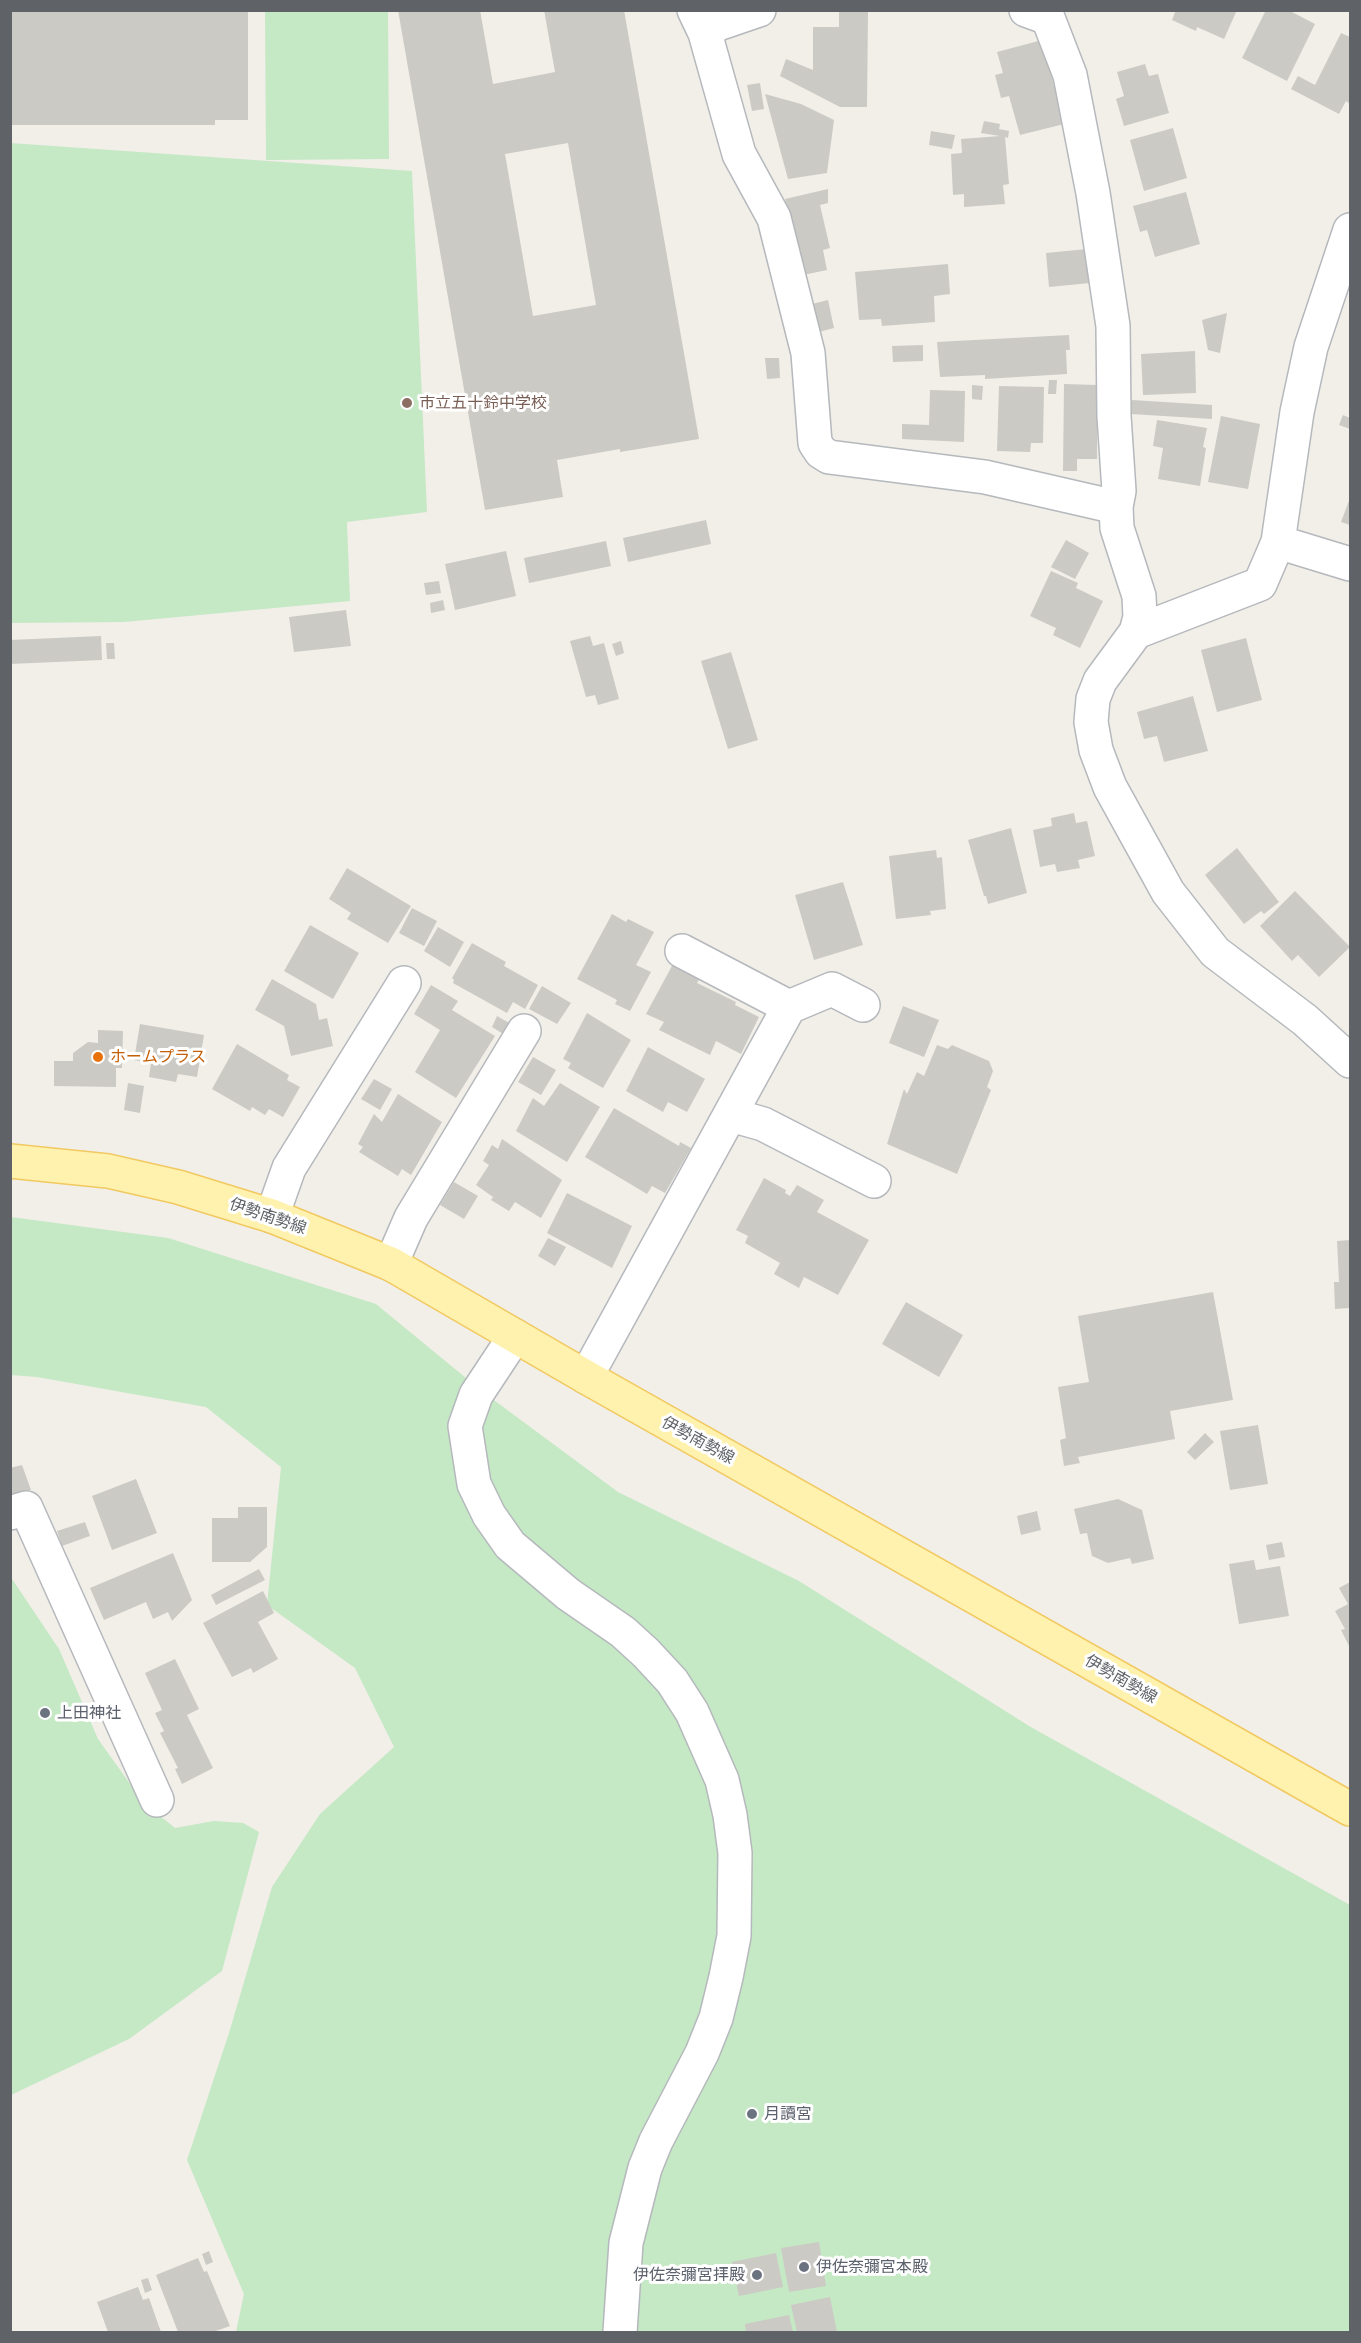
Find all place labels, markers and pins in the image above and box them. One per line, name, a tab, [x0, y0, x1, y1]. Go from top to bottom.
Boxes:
place label: 市立五十鈴中学校	[419, 393, 547, 413]
marker: 市立五十鈴中学校	[400, 396, 414, 410]
place label: ホームプラス	[110, 1047, 206, 1067]
marker: ホームプラス	[91, 1050, 105, 1064]
place label: 上田神社	[57, 1703, 121, 1723]
marker: 上田神社	[38, 1706, 52, 1720]
place label: 月讀宮	[764, 2104, 812, 2124]
marker: 月讀宮	[745, 2107, 759, 2121]
place label: 伊佐奈彌宮本殿	[816, 2257, 928, 2277]
marker: 伊佐奈彌宮本殿	[797, 2260, 811, 2274]
place label: 伊佐奈彌宮拝殿	[633, 2265, 745, 2285]
marker: 伊佐奈彌宮拝殿	[750, 2268, 764, 2282]

